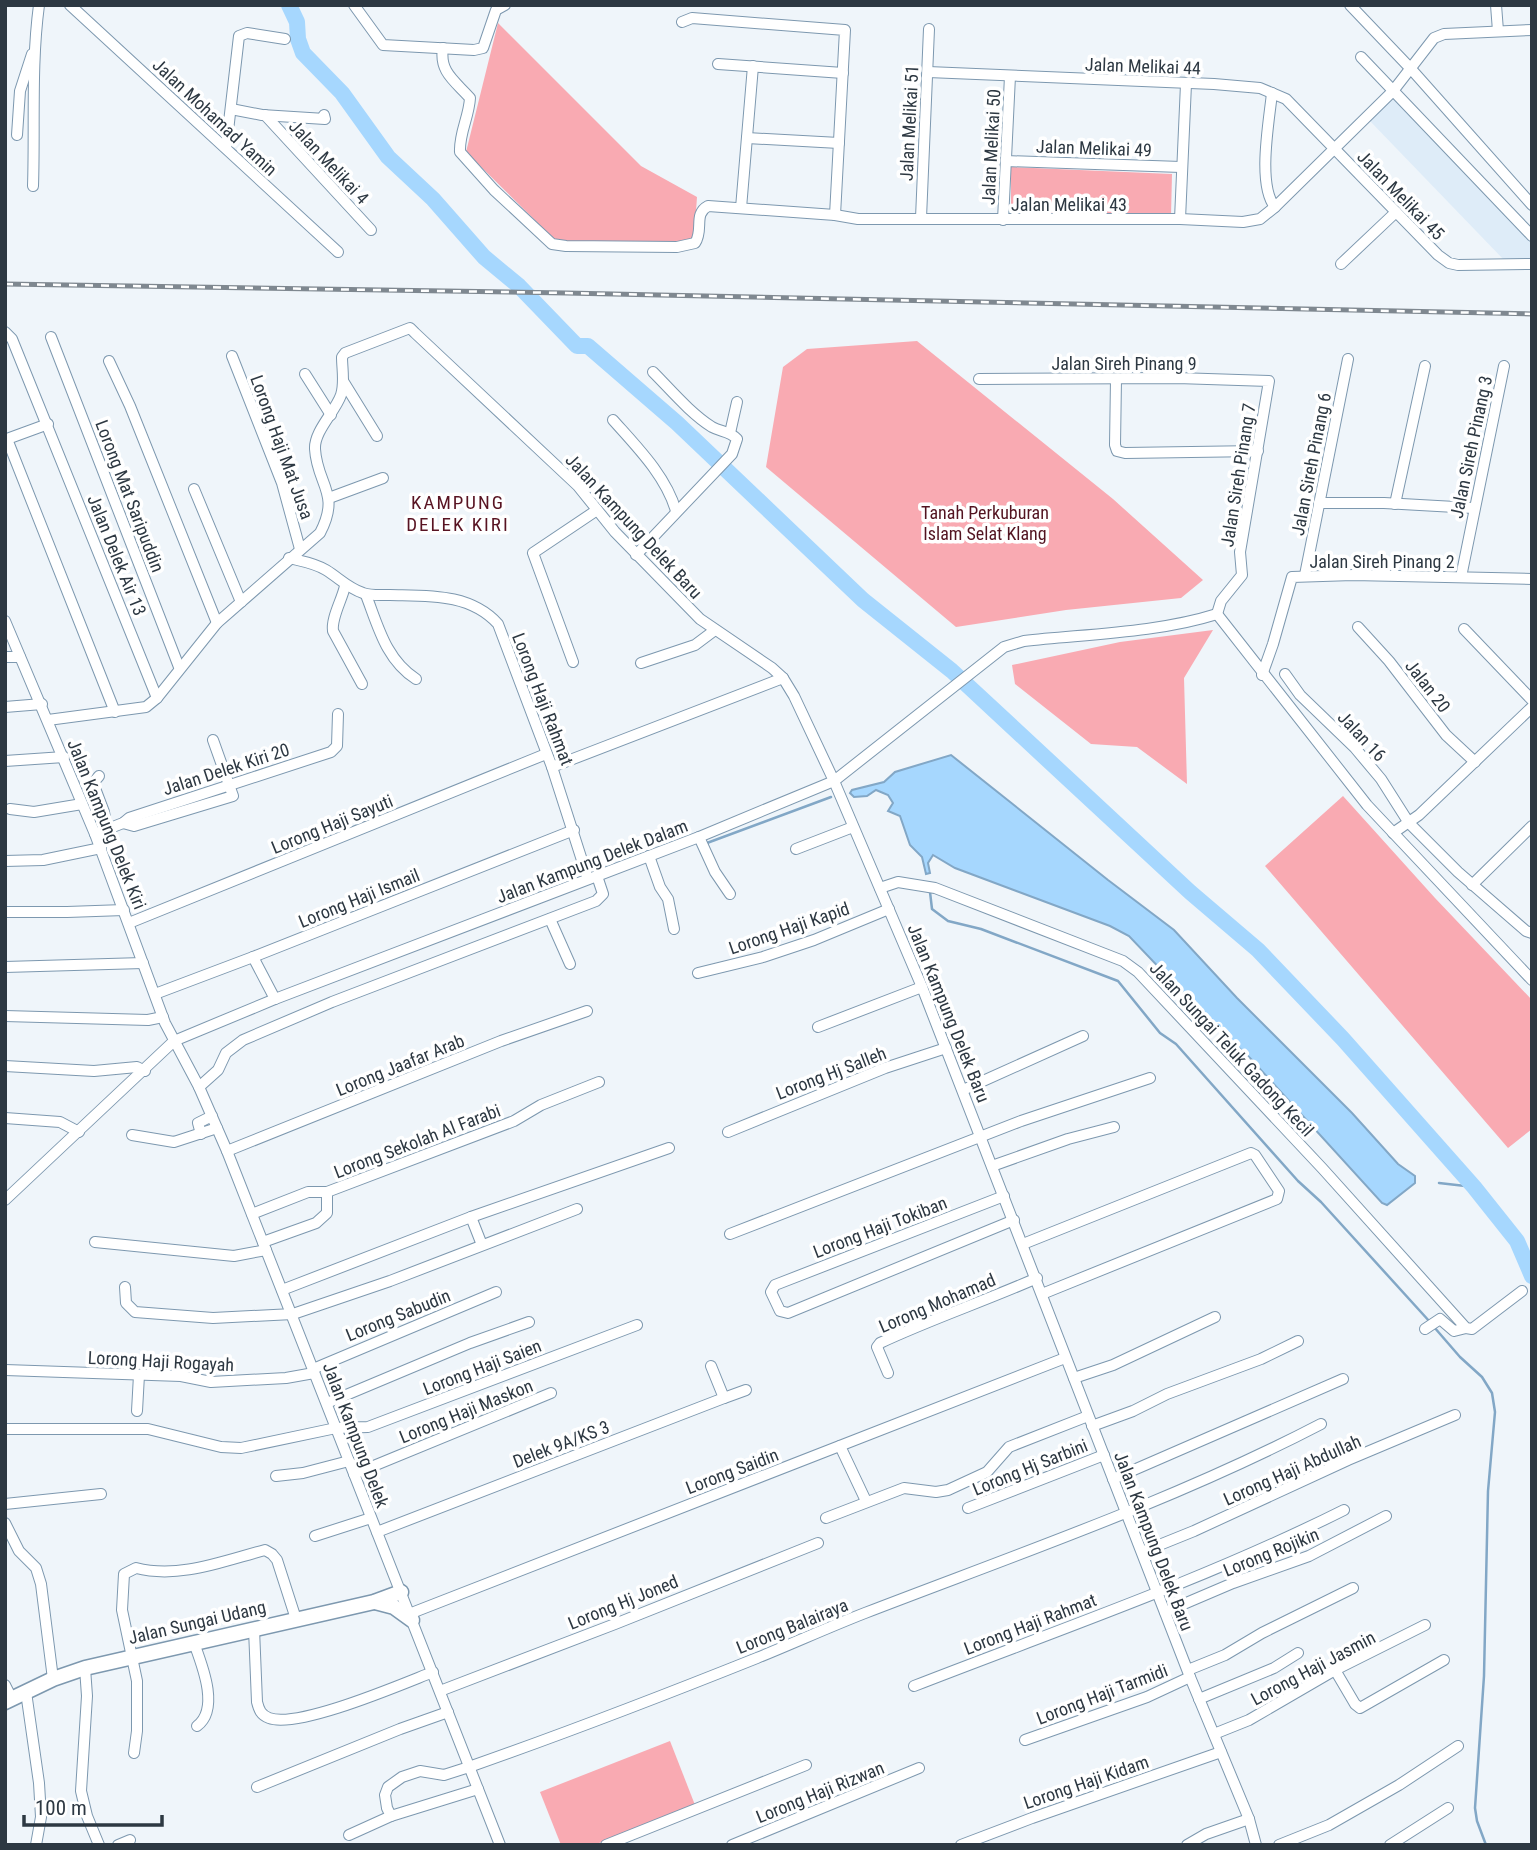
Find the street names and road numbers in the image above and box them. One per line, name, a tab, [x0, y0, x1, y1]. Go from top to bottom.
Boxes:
street label: Jalan Melikai 44	[1085, 53, 1201, 79]
street label: Jalan Mohamad Yamin	[149, 54, 281, 180]
street label: Jalan Melikai 51	[895, 65, 923, 181]
street label: Jalan Melikai 50	[977, 89, 1005, 205]
street label: Jalan Melikai 4	[285, 116, 373, 208]
street label: Jalan Melikai 49	[1036, 135, 1152, 161]
street label: Jalan Melikai 45	[1353, 146, 1449, 244]
street label: Jalan Melikai 43	[1011, 194, 1127, 215]
street label: Jalan Sireh Pinang 9	[1051, 353, 1197, 374]
street label: Lorong Haji Mat Jusa	[246, 372, 318, 522]
street label: Jalan Sireh Pinang 3	[1446, 374, 1496, 520]
street label: Jalan Sireh Pinang 6	[1287, 391, 1335, 537]
street label: Jalan Sireh Pinang 7	[1216, 402, 1260, 548]
street label: Lorong Mat Saripuddin	[91, 417, 169, 575]
street label: Jalan Kampung Delek Baru	[561, 449, 707, 603]
street label: Jalan Delek Air 13	[83, 492, 151, 618]
street label: Jalan Sireh Pinang 2	[1309, 551, 1455, 572]
street label: Lorong Haji Rahmat	[508, 630, 578, 768]
street label: Jalan 20	[1401, 656, 1455, 716]
street label: Jalan 16	[1334, 707, 1390, 765]
street label: Jalan Kampung Delek Kiri	[63, 736, 151, 912]
street label: Jalan Delek Kiri 20	[160, 739, 292, 799]
street label: Lorong Haji Sayuti	[268, 790, 396, 858]
street label: Jalan Kampung Delek Dalam	[494, 815, 690, 907]
street label: Lorong Haji Ismail	[295, 864, 423, 932]
street label: Lorong Haji Kapid	[726, 898, 852, 958]
street label: Jalan Kampung Delek Baru	[904, 921, 994, 1105]
street label: Jalan Sungai Teluk Gadong Kecil	[1146, 957, 1318, 1141]
street label: Lorong Jaafar Arab	[333, 1030, 467, 1100]
street label: Lorong Hj Salleh	[773, 1042, 889, 1104]
street label: Lorong Sekolah Al Farabi	[331, 1100, 503, 1182]
street label: Lorong Haji Tokiban	[810, 1192, 950, 1262]
street label: Lorong Mohamad	[875, 1269, 999, 1337]
street label: Lorong Sabudin	[343, 1284, 453, 1346]
street label: Lorong Haji Saien	[420, 1335, 544, 1399]
street label: Lorong Haji Rogayah	[87, 1347, 235, 1375]
street label: Jalan Kampung Delek	[319, 1360, 393, 1510]
street label: Lorong Haji Maskon	[396, 1375, 536, 1447]
street label: Delek 9A/KS 3	[510, 1416, 612, 1472]
street label: Lorong Haji Abdullah	[1220, 1430, 1364, 1510]
street label: Lorong Hj Sarbini	[969, 1434, 1091, 1500]
street label: Lorong Saidin	[683, 1444, 781, 1498]
street label: Jalan Kampung Delek Baru	[1110, 1448, 1198, 1634]
street label: Lorong Rojikin	[1220, 1523, 1322, 1581]
street label: Lorong Hj Joned	[565, 1570, 681, 1634]
street label: Lorong Haji Rahmat	[961, 1589, 1099, 1659]
street label: Lorong Balairaya	[733, 1594, 851, 1658]
street label: Jalan Sungai Udang	[126, 1596, 268, 1648]
street label: Lorong Haji Jasmin	[1247, 1626, 1379, 1710]
street label: Lorong Haji Tarmidi	[1034, 1659, 1170, 1729]
street label: Lorong Haji Kidam	[1021, 1751, 1151, 1813]
street label: Lorong Haji Rizwan	[753, 1757, 887, 1827]

